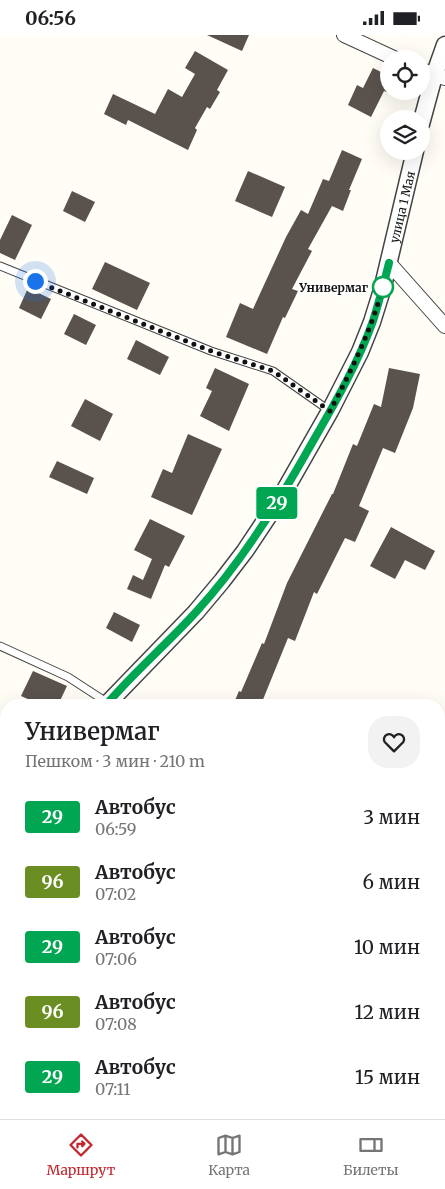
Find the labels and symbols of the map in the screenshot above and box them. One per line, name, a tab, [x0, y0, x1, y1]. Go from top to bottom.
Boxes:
street label: улица 1 Мая	[386, 169, 418, 244]
your location	[23, 269, 48, 294]
marker: Универмаг	[372, 276, 394, 298]
place label: Универмаг	[298, 280, 369, 295]
line badge: 29	[254, 487, 300, 519]

